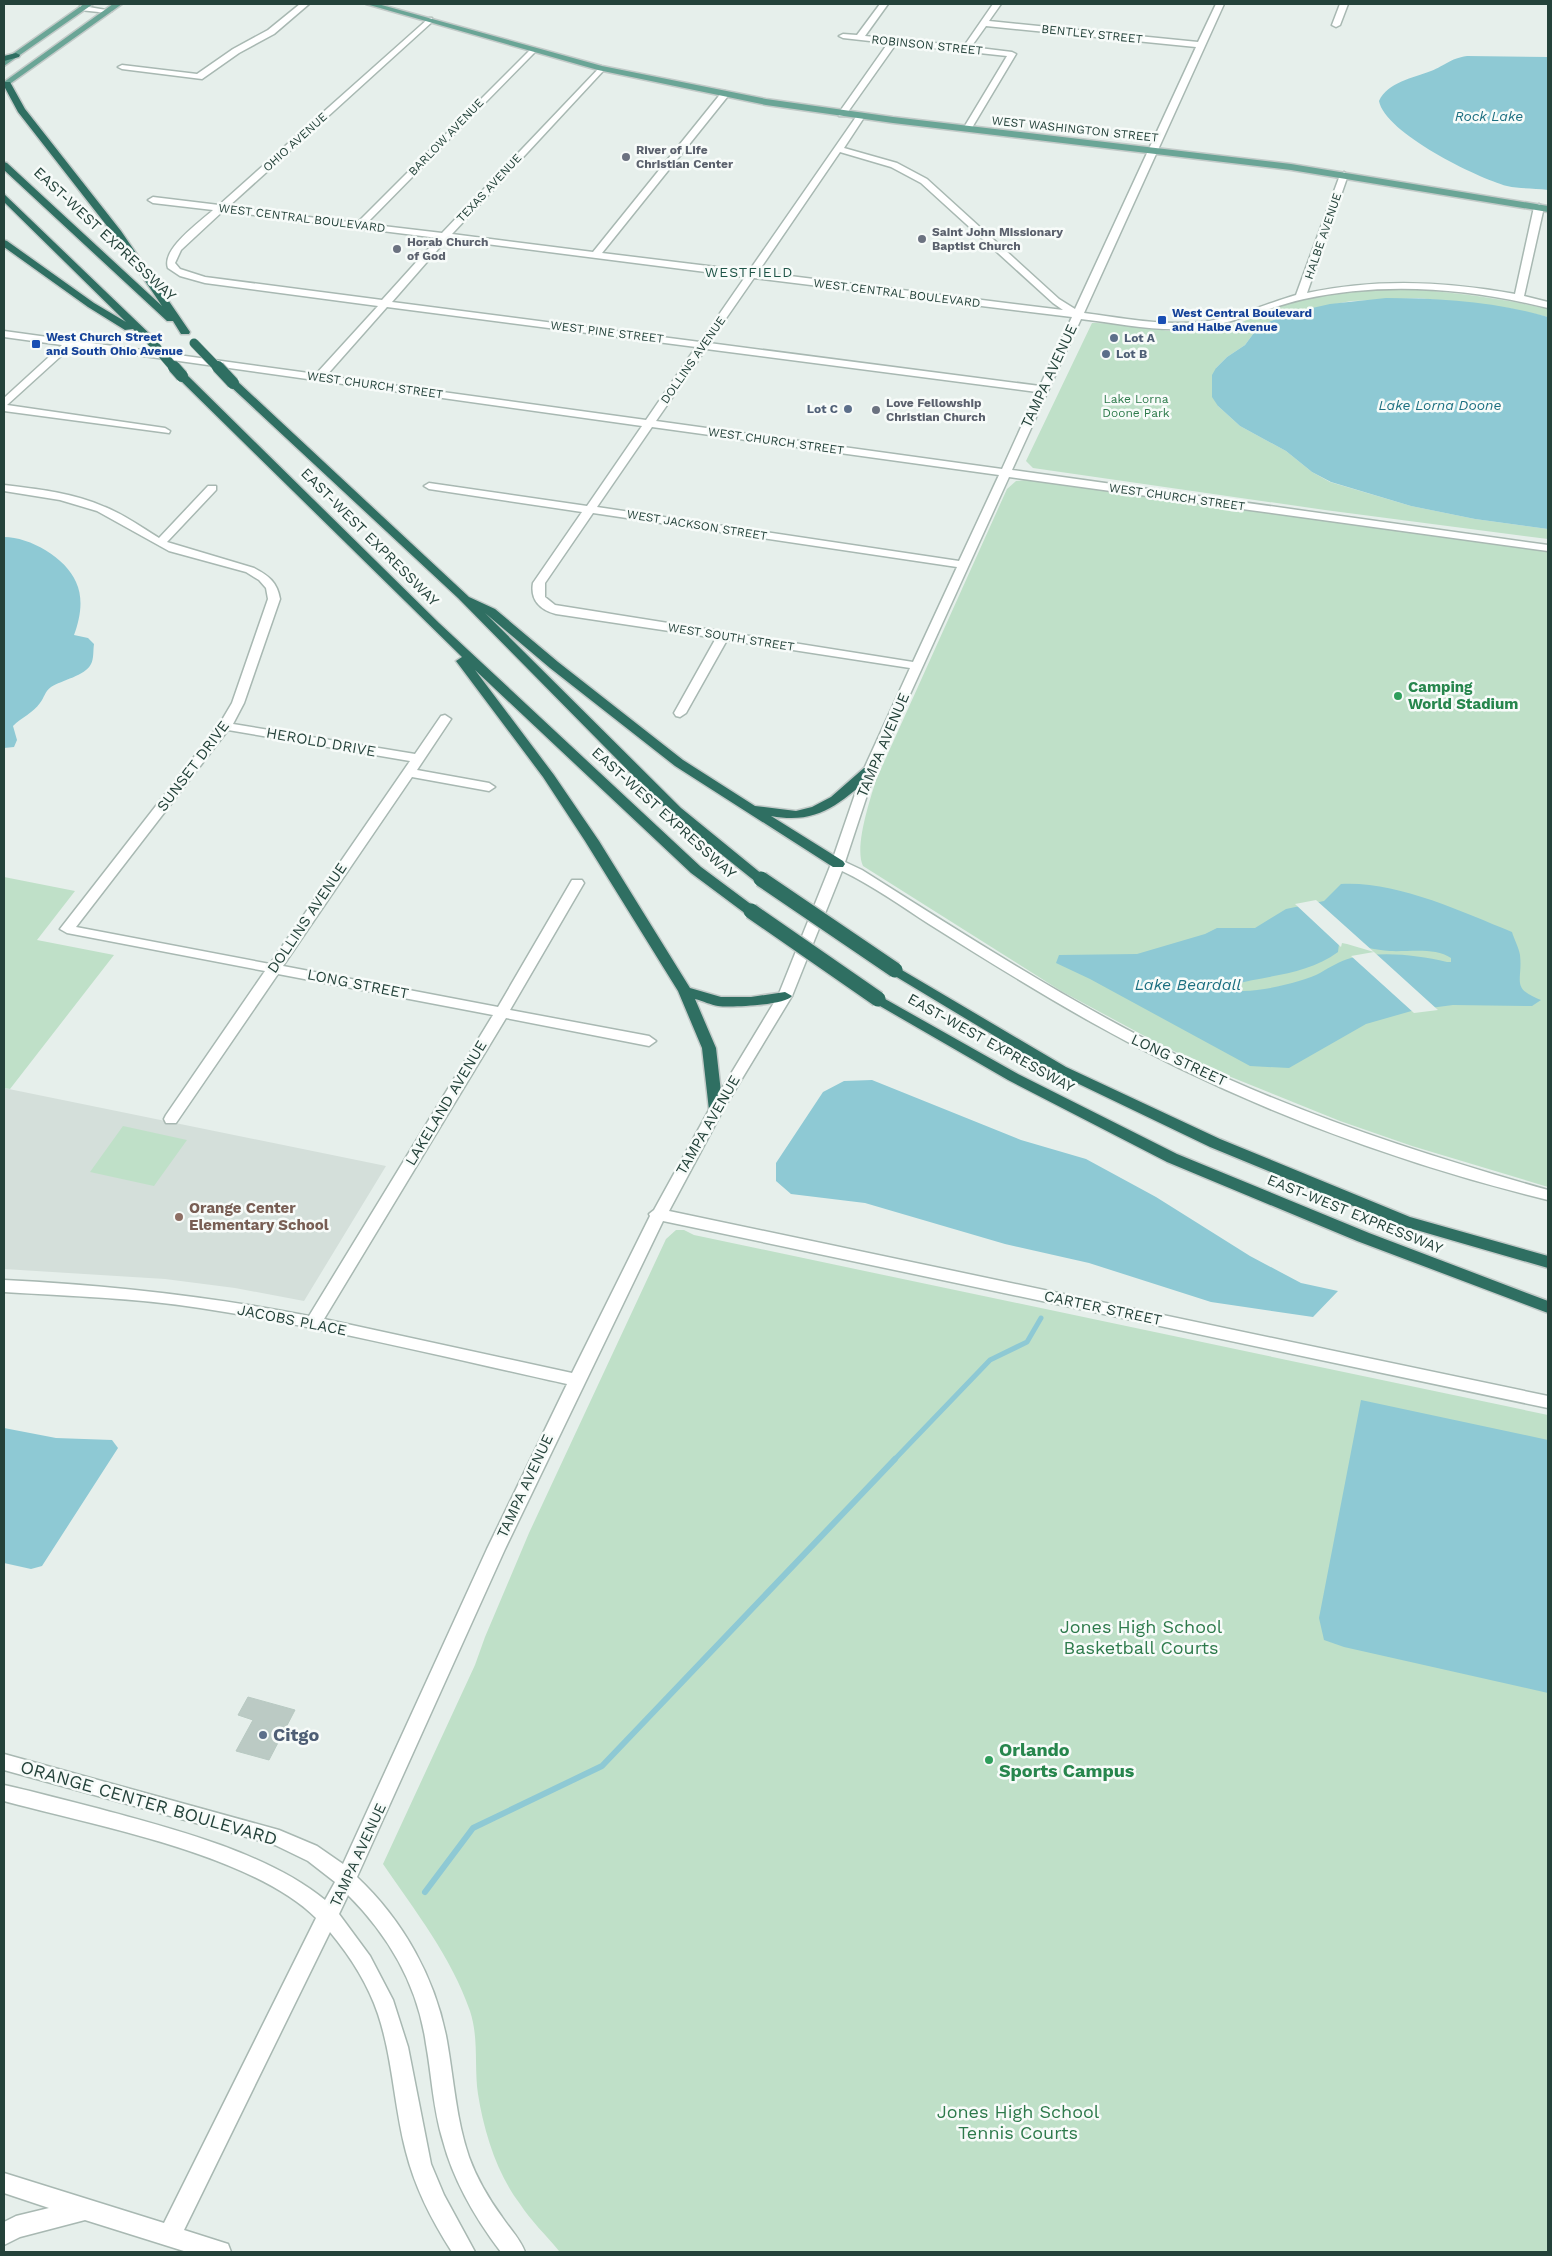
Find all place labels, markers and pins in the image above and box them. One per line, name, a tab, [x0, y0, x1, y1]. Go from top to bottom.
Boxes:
place label: River of Life Christian Center	[636, 143, 734, 171]
marker: River of Life Christian Center	[620, 151, 632, 163]
place label: Saint John Missionary Baptist Church	[932, 225, 1063, 253]
marker: Saint John Missionary Baptist Church	[916, 233, 928, 245]
place label: Horab Church of God	[407, 235, 488, 263]
marker: Horab Church of God	[391, 243, 403, 255]
place label: West Central Boulevard and Halbe Avenue	[1172, 306, 1312, 334]
marker: West Central Boulevard and Halbe Avenue	[1156, 314, 1168, 326]
place label: West Church Street and South Ohio Avenue	[46, 330, 183, 358]
place label: Lot A	[1124, 331, 1156, 345]
marker: Lot A	[1108, 332, 1120, 344]
marker: West Church Street and South Ohio Avenue	[30, 338, 42, 350]
place label: Lot B	[1116, 347, 1147, 361]
marker: Lot B	[1100, 348, 1112, 360]
place label: Love Fellowship Christian Church	[886, 396, 986, 424]
place label: Lot C	[807, 402, 838, 416]
marker: Lot C	[842, 403, 854, 415]
marker: Love Fellowship Christian Church	[870, 404, 882, 416]
place label: Camping World Stadium	[1408, 678, 1518, 713]
marker: Camping World Stadium	[1392, 690, 1404, 702]
place label: Orange Center Elementary School	[189, 1199, 329, 1234]
marker: Orange Center Elementary School	[173, 1211, 185, 1223]
place label: Citgo	[273, 1724, 319, 1745]
marker: Citgo	[257, 1729, 269, 1741]
place label: Orlando Sports Campus	[999, 1739, 1135, 1781]
marker: Orlando Sports Campus	[983, 1754, 995, 1766]

